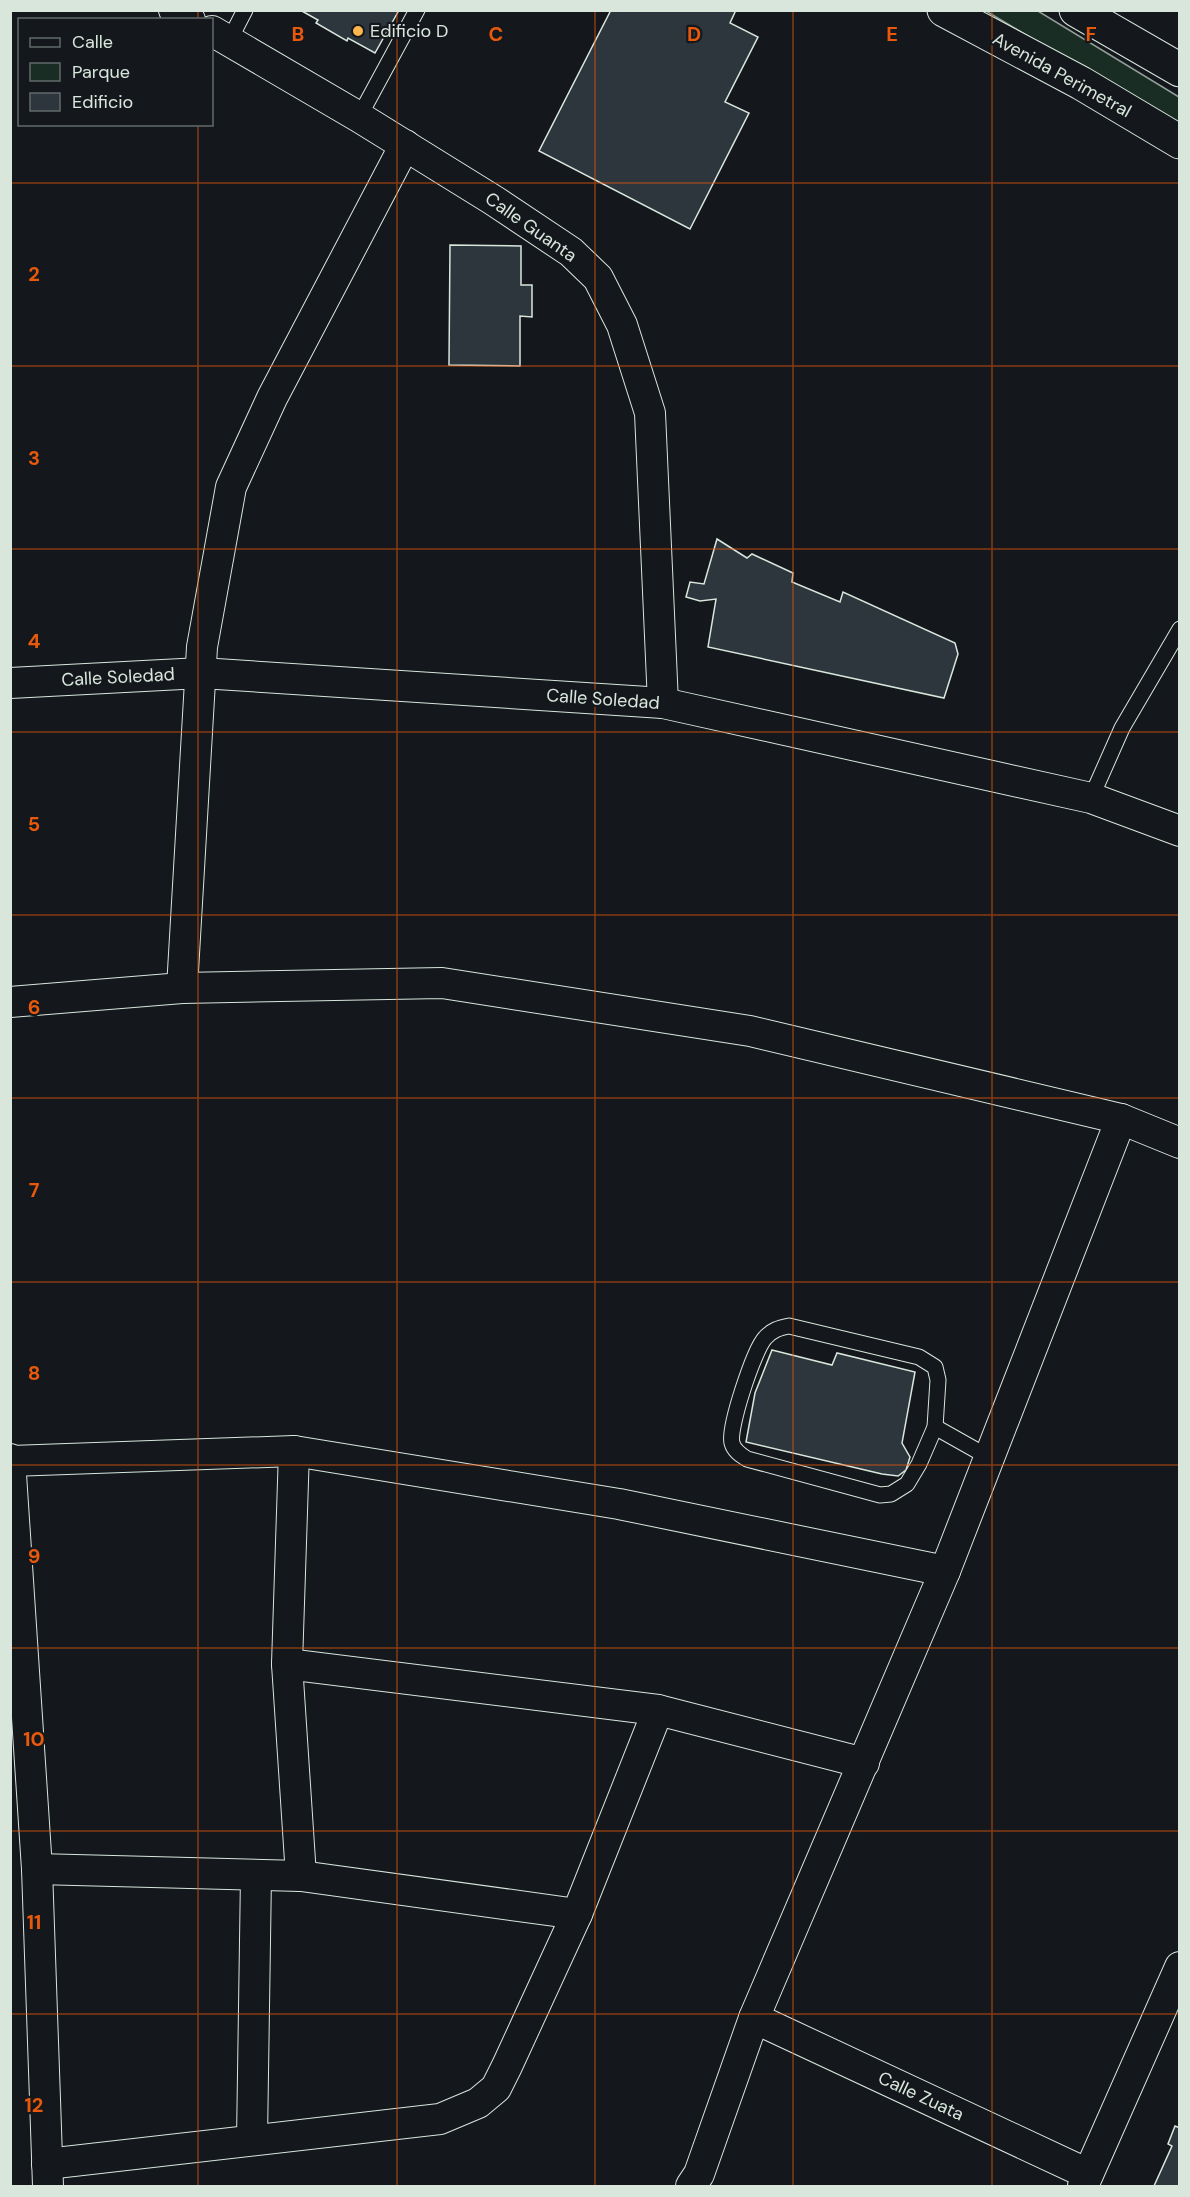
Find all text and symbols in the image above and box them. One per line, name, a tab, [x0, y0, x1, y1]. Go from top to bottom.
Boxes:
legend	[18, 18, 213, 126]
place label: Edificio D	[370, 19, 448, 43]
text: B	[292, 21, 304, 47]
text: C	[489, 21, 503, 47]
text: D	[687, 21, 701, 47]
text: E	[886, 21, 898, 47]
text: F	[1085, 21, 1097, 47]
marker: Edificio D	[351, 24, 365, 38]
street label: Avenida Perimetral	[988, 27, 1136, 123]
text: Calle	[72, 30, 113, 54]
text: Parque	[72, 60, 130, 84]
text: Edificio	[72, 90, 133, 114]
street label: Calle Guanta	[480, 187, 582, 267]
text: 2	[28, 261, 40, 287]
text: 3	[28, 445, 40, 471]
text: 4	[28, 628, 41, 654]
street label: Calle Soledad	[61, 662, 175, 692]
street label: Calle Soledad	[546, 683, 660, 715]
text: 5	[28, 811, 40, 837]
text: 6	[28, 994, 40, 1020]
text: 7	[29, 1177, 40, 1203]
text: 8	[28, 1360, 40, 1386]
text: 9	[28, 1543, 40, 1569]
text: 10	[23, 1726, 45, 1752]
text: 11	[27, 1909, 41, 1935]
street label: Calle Zuata	[874, 2066, 968, 2126]
text: 12	[25, 2092, 43, 2118]

